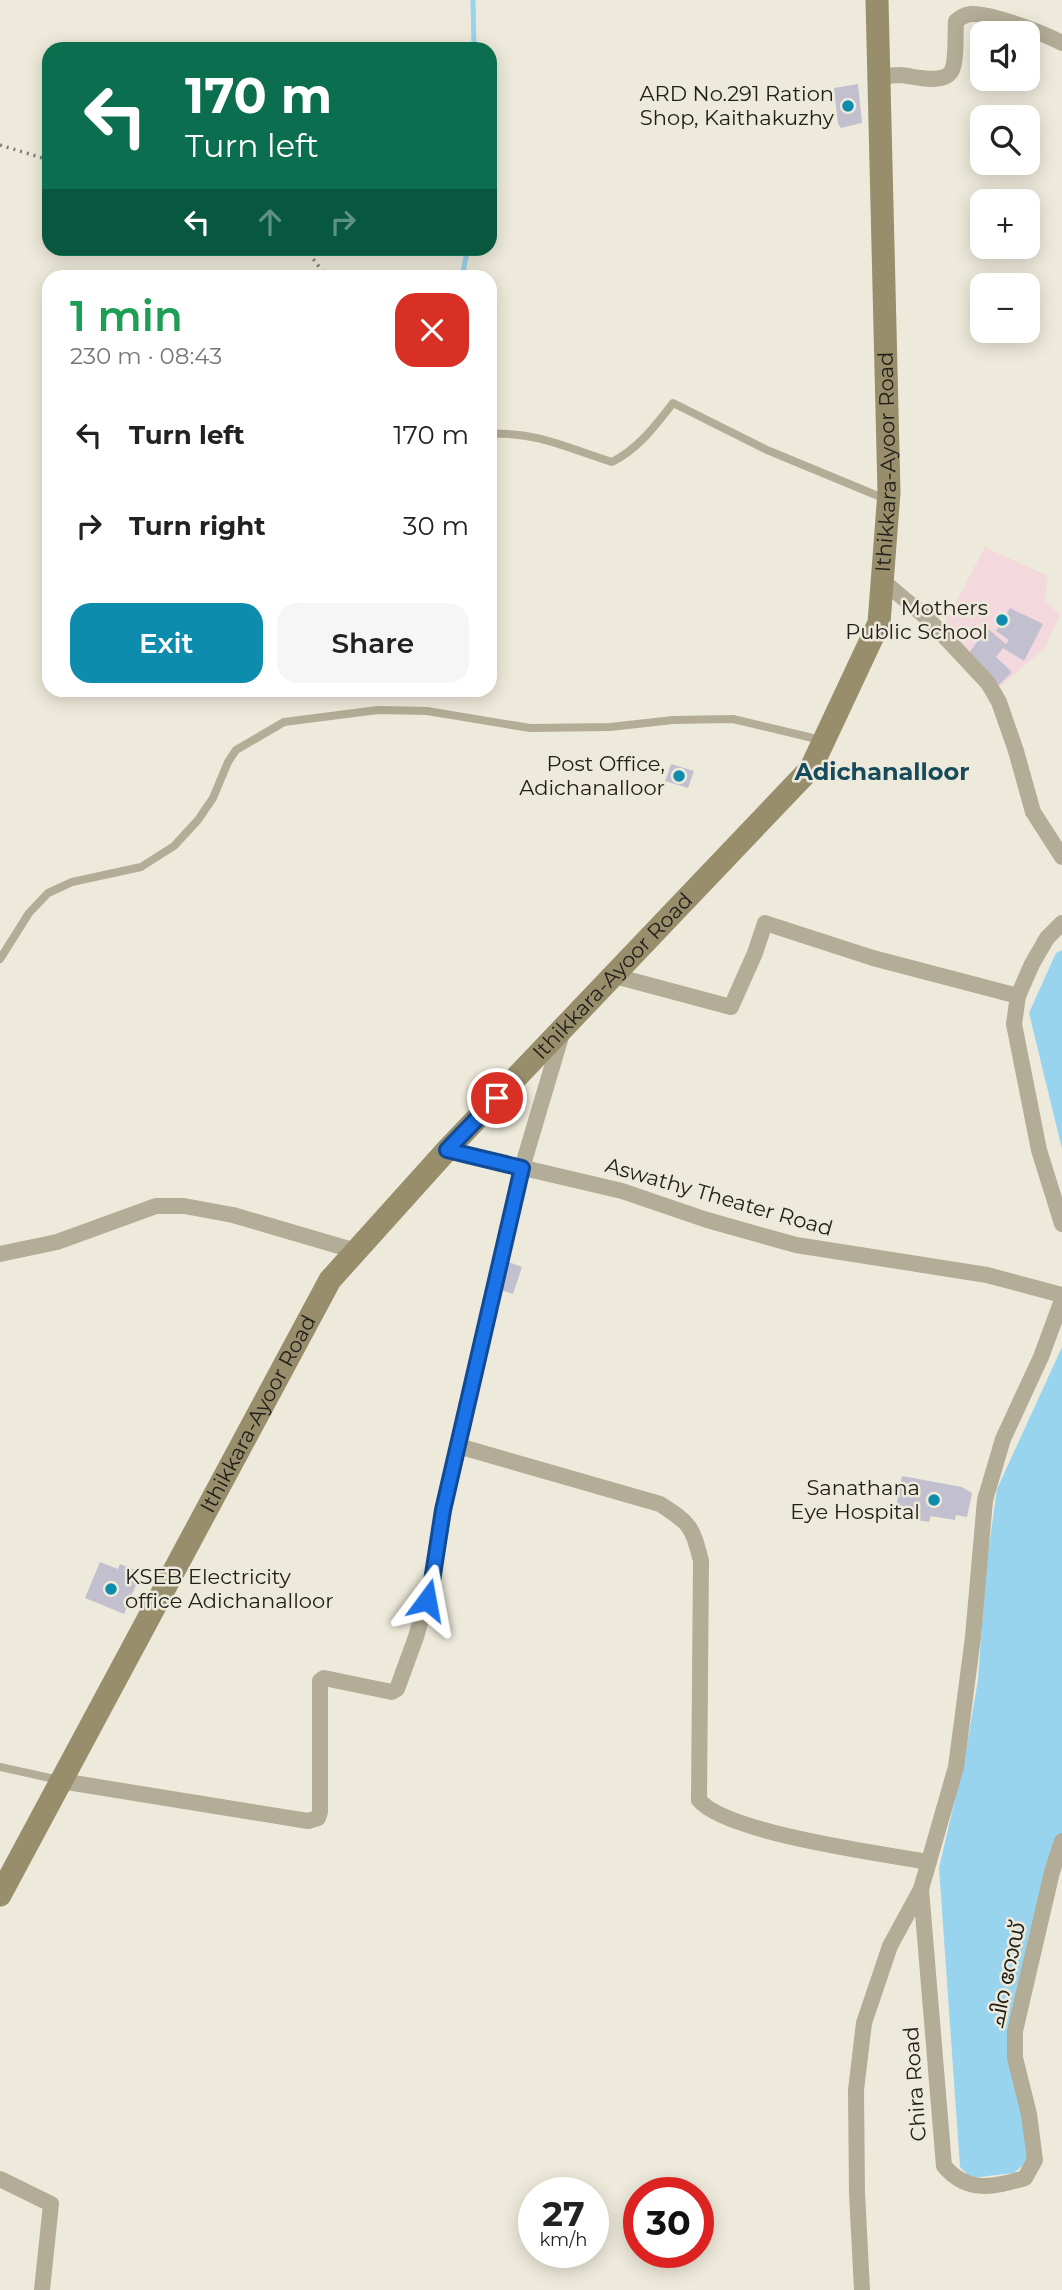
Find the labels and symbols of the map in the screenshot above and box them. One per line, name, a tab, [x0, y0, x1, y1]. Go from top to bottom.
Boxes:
place label: ARD No.291 Ration Shop, Kaithakuzhy	[640, 81, 835, 130]
marker: ARD No.291 Ration Shop, Kaithakuzhy	[840, 98, 856, 114]
street label: Ithikkara-Ayoor Road	[870, 351, 901, 573]
place label: Mothers Public School	[845, 595, 988, 644]
marker: Mothers Public School	[994, 612, 1010, 628]
place label: Post Office, Adichanalloor	[519, 751, 665, 800]
district label: Adichanalloor	[793, 757, 970, 786]
marker: Post Office, Adichanalloor	[671, 768, 687, 784]
street label: Ithikkara-Ayoor Road	[527, 887, 697, 1064]
pin	[467, 1068, 527, 1128]
street label: Aswathy Theater Road	[603, 1152, 836, 1241]
street label: Ithikkara-Ayoor Road	[195, 1311, 321, 1517]
place label: Sanathana Eye Hospital	[790, 1475, 920, 1524]
marker: Sanathana Eye Hospital	[926, 1492, 942, 1508]
position arrow	[390, 1563, 464, 1637]
place label: KSEB Electricity office Adichanalloor	[125, 1564, 334, 1613]
marker: KSEB Electricity office Adichanalloor	[103, 1581, 119, 1597]
street label: ചിറ റോഡ്	[983, 1918, 1030, 2030]
street label: Chira Road	[898, 2026, 931, 2142]
speed limit sign: 30	[623, 2177, 714, 2268]

